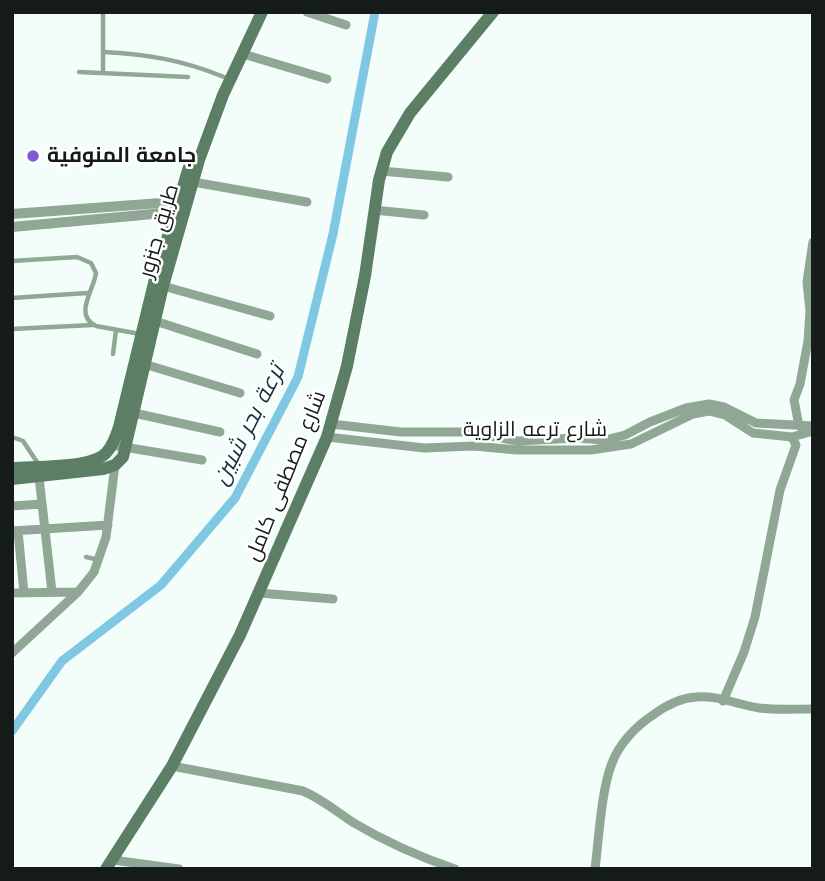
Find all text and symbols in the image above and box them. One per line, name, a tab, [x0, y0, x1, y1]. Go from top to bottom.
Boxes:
place label: جامعة المنوفية	[47, 143, 196, 169]
marker: جامعة المنوفية	[25, 148, 41, 164]
street label: طريق جنزور	[134, 181, 184, 281]
water label: ترعة بحر شبين	[207, 360, 291, 490]
street label: شارع مصطفى كامل	[240, 387, 332, 565]
street label: شارع ترعه الزاوية	[463, 417, 607, 443]

